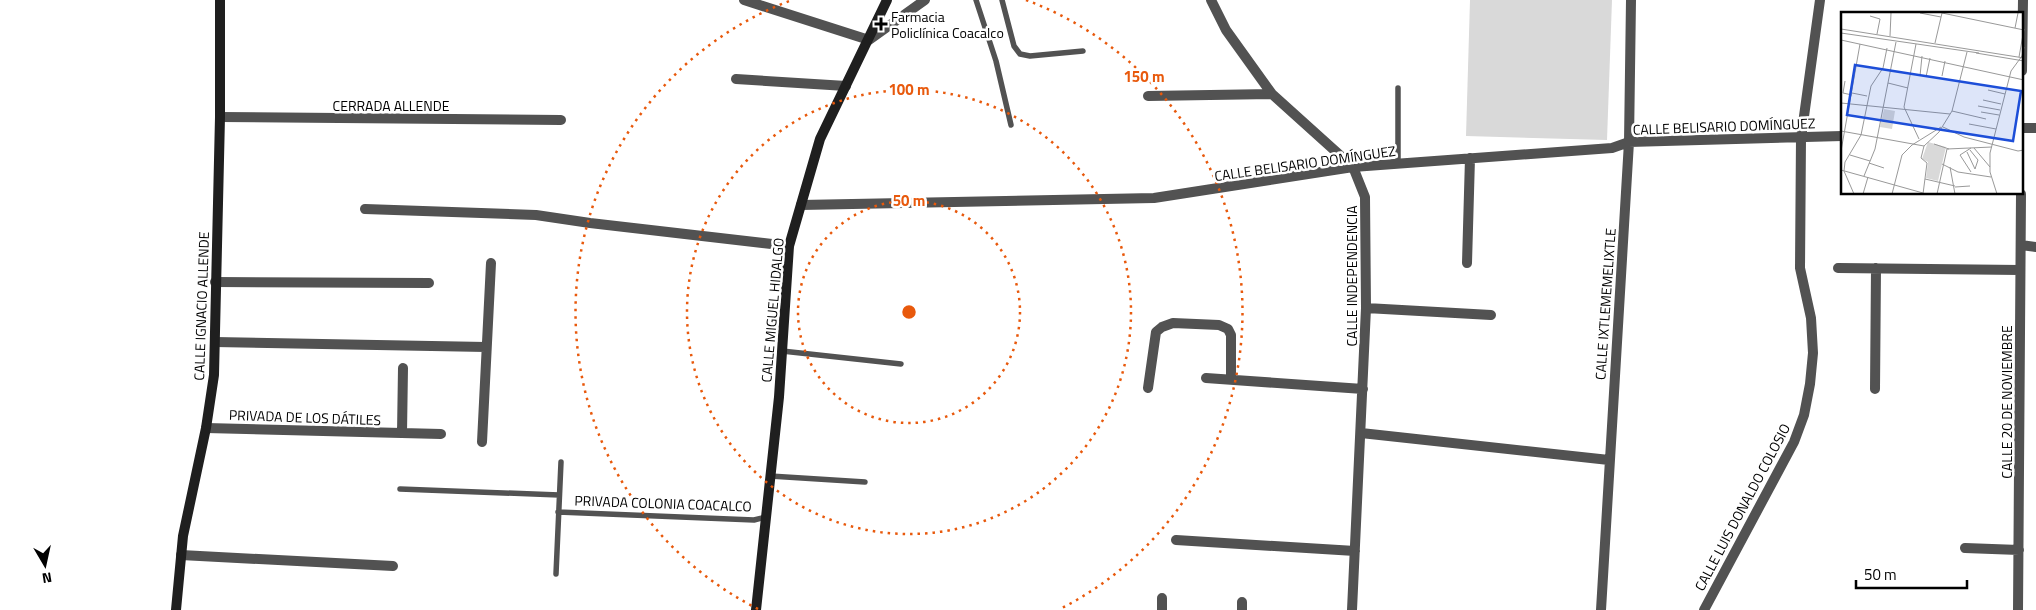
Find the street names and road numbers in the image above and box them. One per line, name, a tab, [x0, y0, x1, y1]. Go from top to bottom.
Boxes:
street label: CERRADA ALLENDE	[333, 95, 450, 116]
street label: CALLE BELISARIO DOMÍNGUEZ	[1632, 112, 1816, 140]
street label: CALLE BELISARIO DOMÍNGUEZ	[1213, 140, 1397, 186]
street label: CALLE INDEPENDENCIA	[1341, 205, 1362, 347]
street label: CALLE IXTLEMEMELIXTLE	[1589, 227, 1621, 381]
street label: CALLE IGNACIO ALLENDE	[188, 231, 214, 381]
street label: CALLE MIGUEL HIDALGO	[755, 237, 789, 383]
street label: CALLE 20 DE NOVIEMBRE	[1996, 325, 2017, 479]
street label: PRIVADA DE LOS DÁTILES	[229, 404, 381, 430]
street label: CALLE LUIS DONALDO COLOSIO	[1689, 420, 1795, 594]
street label: PRIVADA COLONIA COACALCO	[574, 489, 752, 517]

